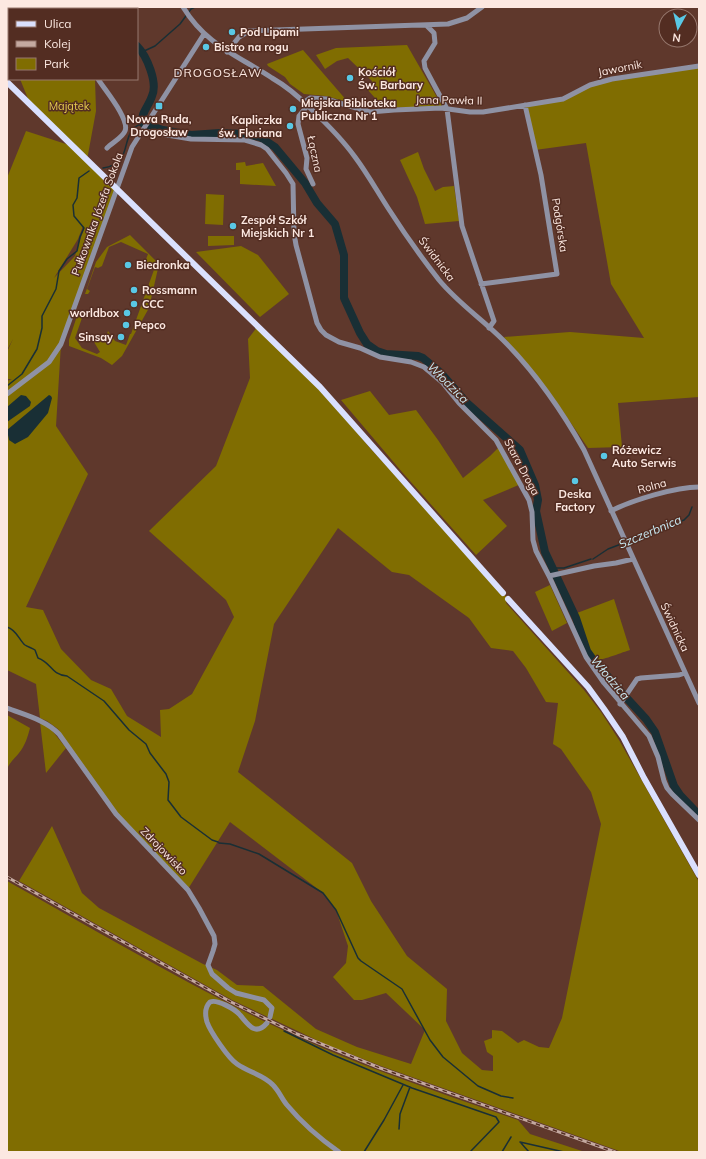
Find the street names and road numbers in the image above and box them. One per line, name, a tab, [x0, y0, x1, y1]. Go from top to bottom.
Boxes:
street label: Jawornik	[597, 57, 644, 79]
street label: Jana Pawła II	[415, 92, 483, 108]
street label: Łączna	[304, 134, 326, 173]
street label: Pułkownika Józefa Sokola	[68, 150, 126, 278]
street label: Podgórska	[549, 197, 571, 253]
street label: Świdnicka	[416, 234, 458, 284]
street label: Stara Droga	[501, 436, 543, 498]
street label: Rolna	[636, 475, 668, 497]
street label: Świdnicka	[658, 600, 692, 654]
street label: Zdrojowisko	[138, 824, 190, 878]

